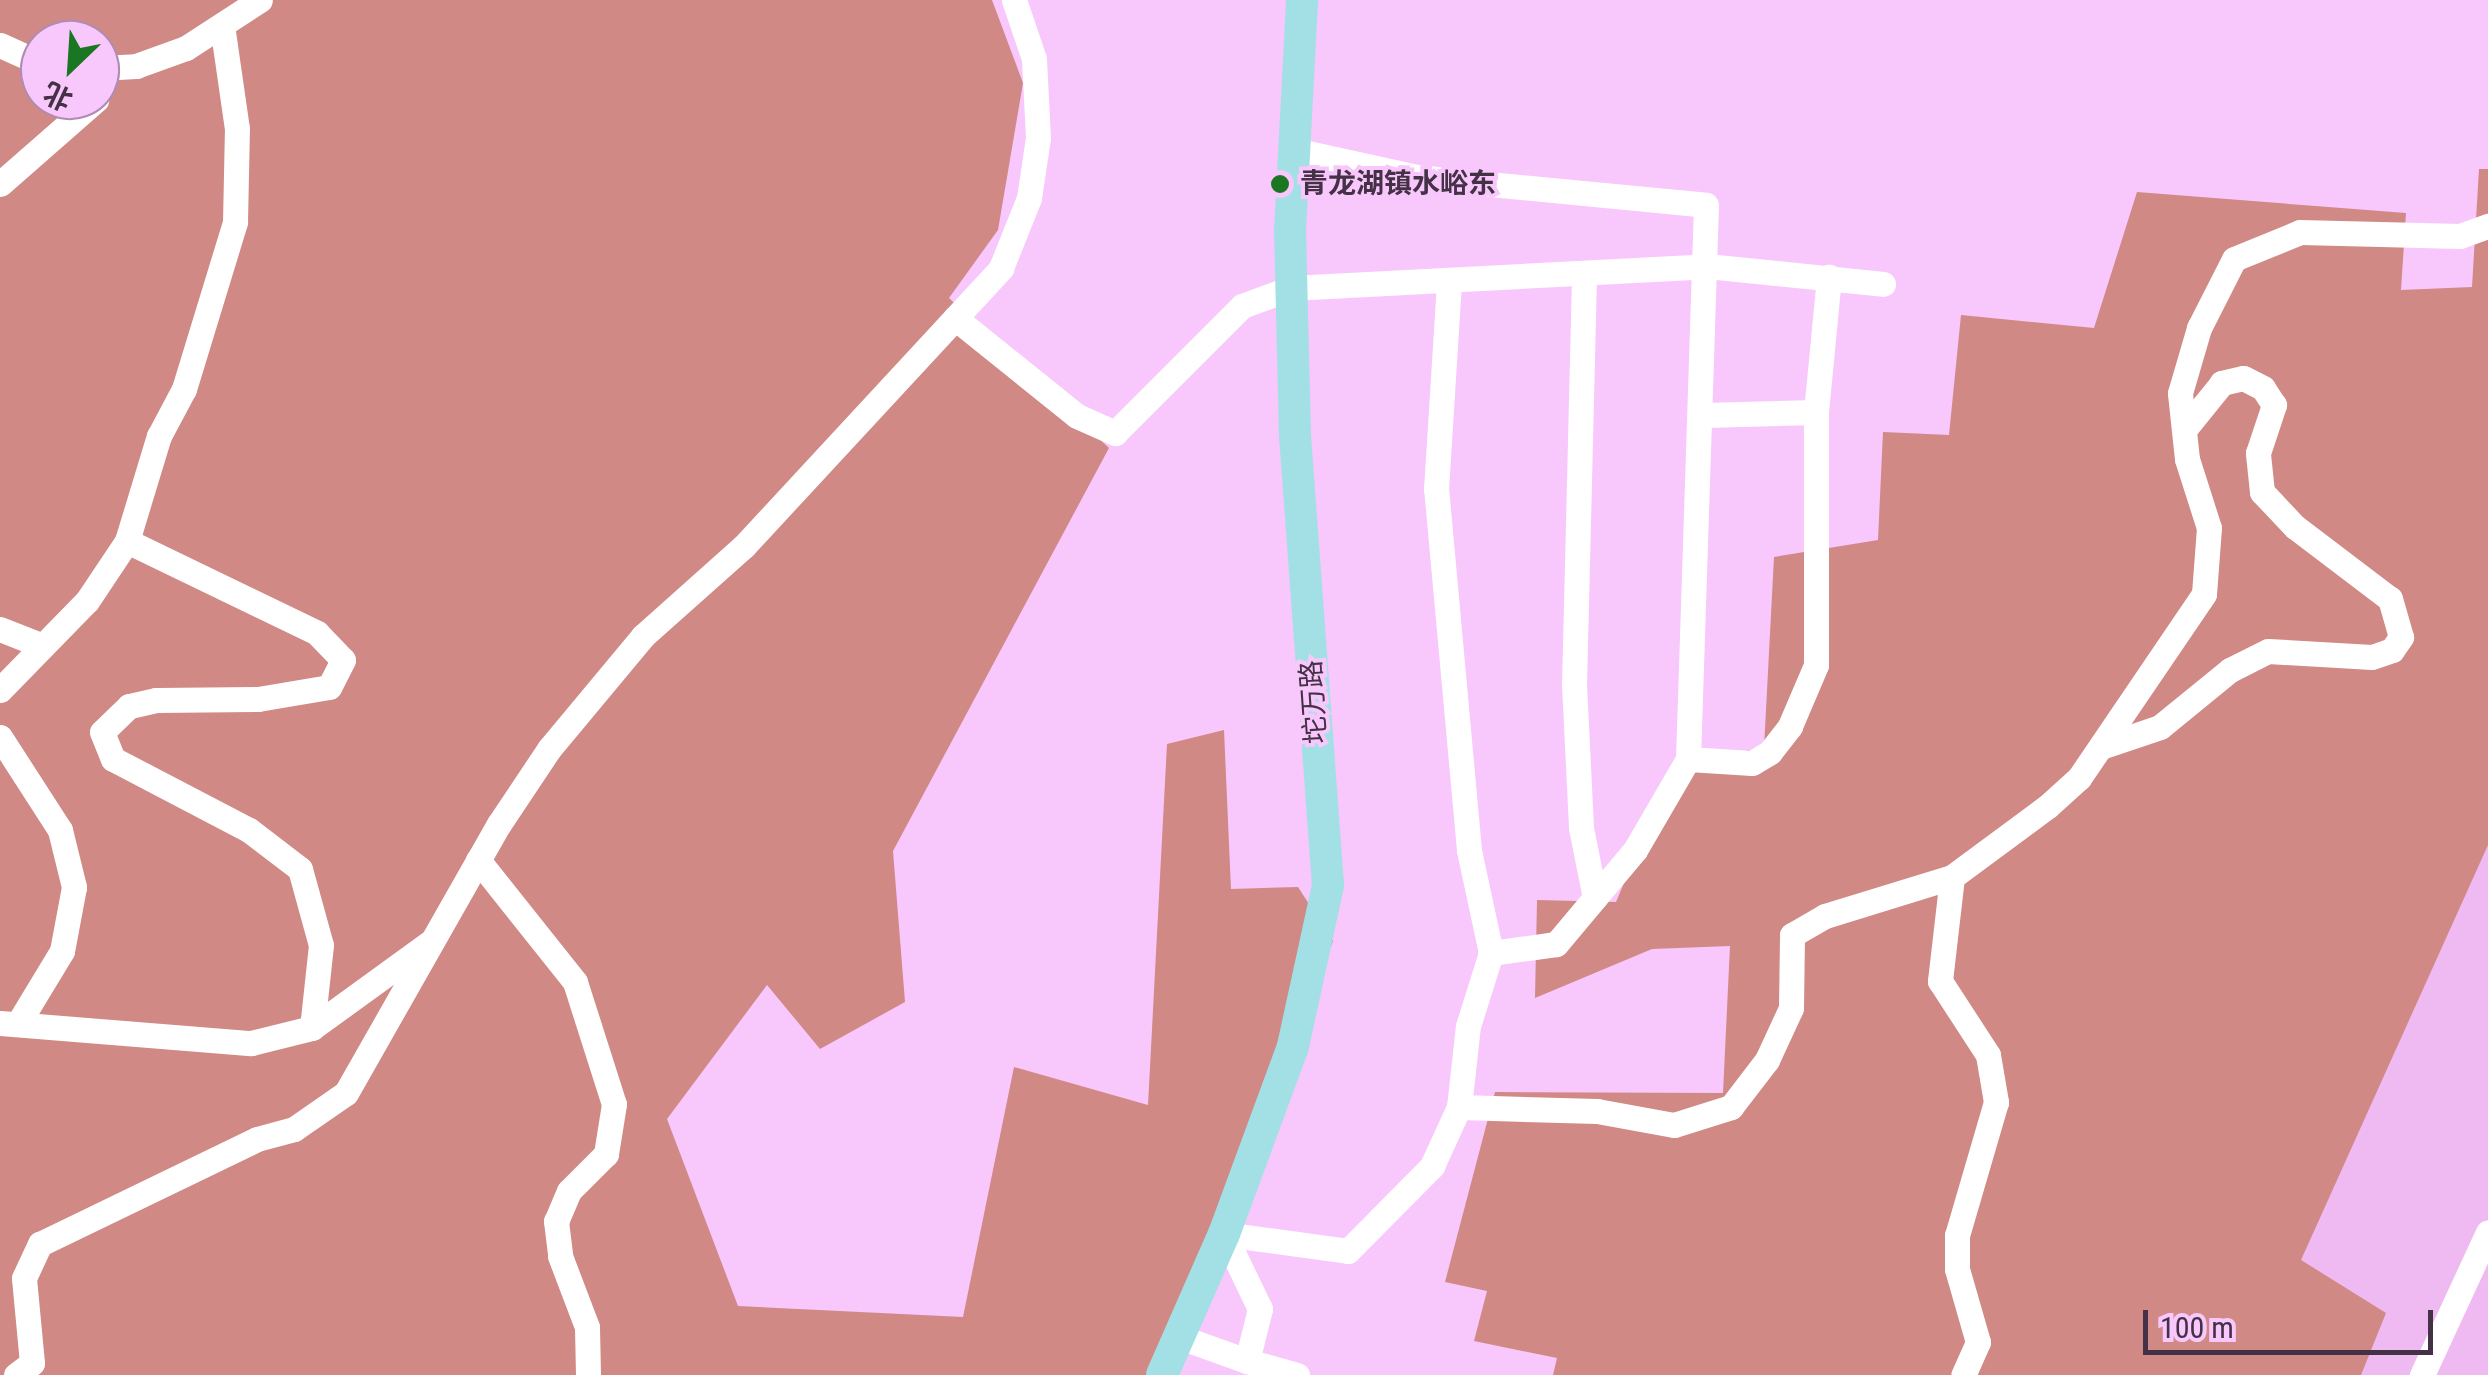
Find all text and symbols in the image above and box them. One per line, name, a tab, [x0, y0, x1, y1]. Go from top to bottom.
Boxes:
north arrow	[20, 20, 120, 120]
text: 北	[38, 75, 78, 117]
place label: 青龙湖镇水峪东	[1300, 167, 1496, 201]
marker: 青龙湖镇水峪东	[1269, 173, 1291, 195]
street label: 坨万路	[1294, 659, 1334, 745]
scale bar	[2148, 1290, 2438, 1352]
text: 100 m	[2160, 1310, 2234, 1345]

